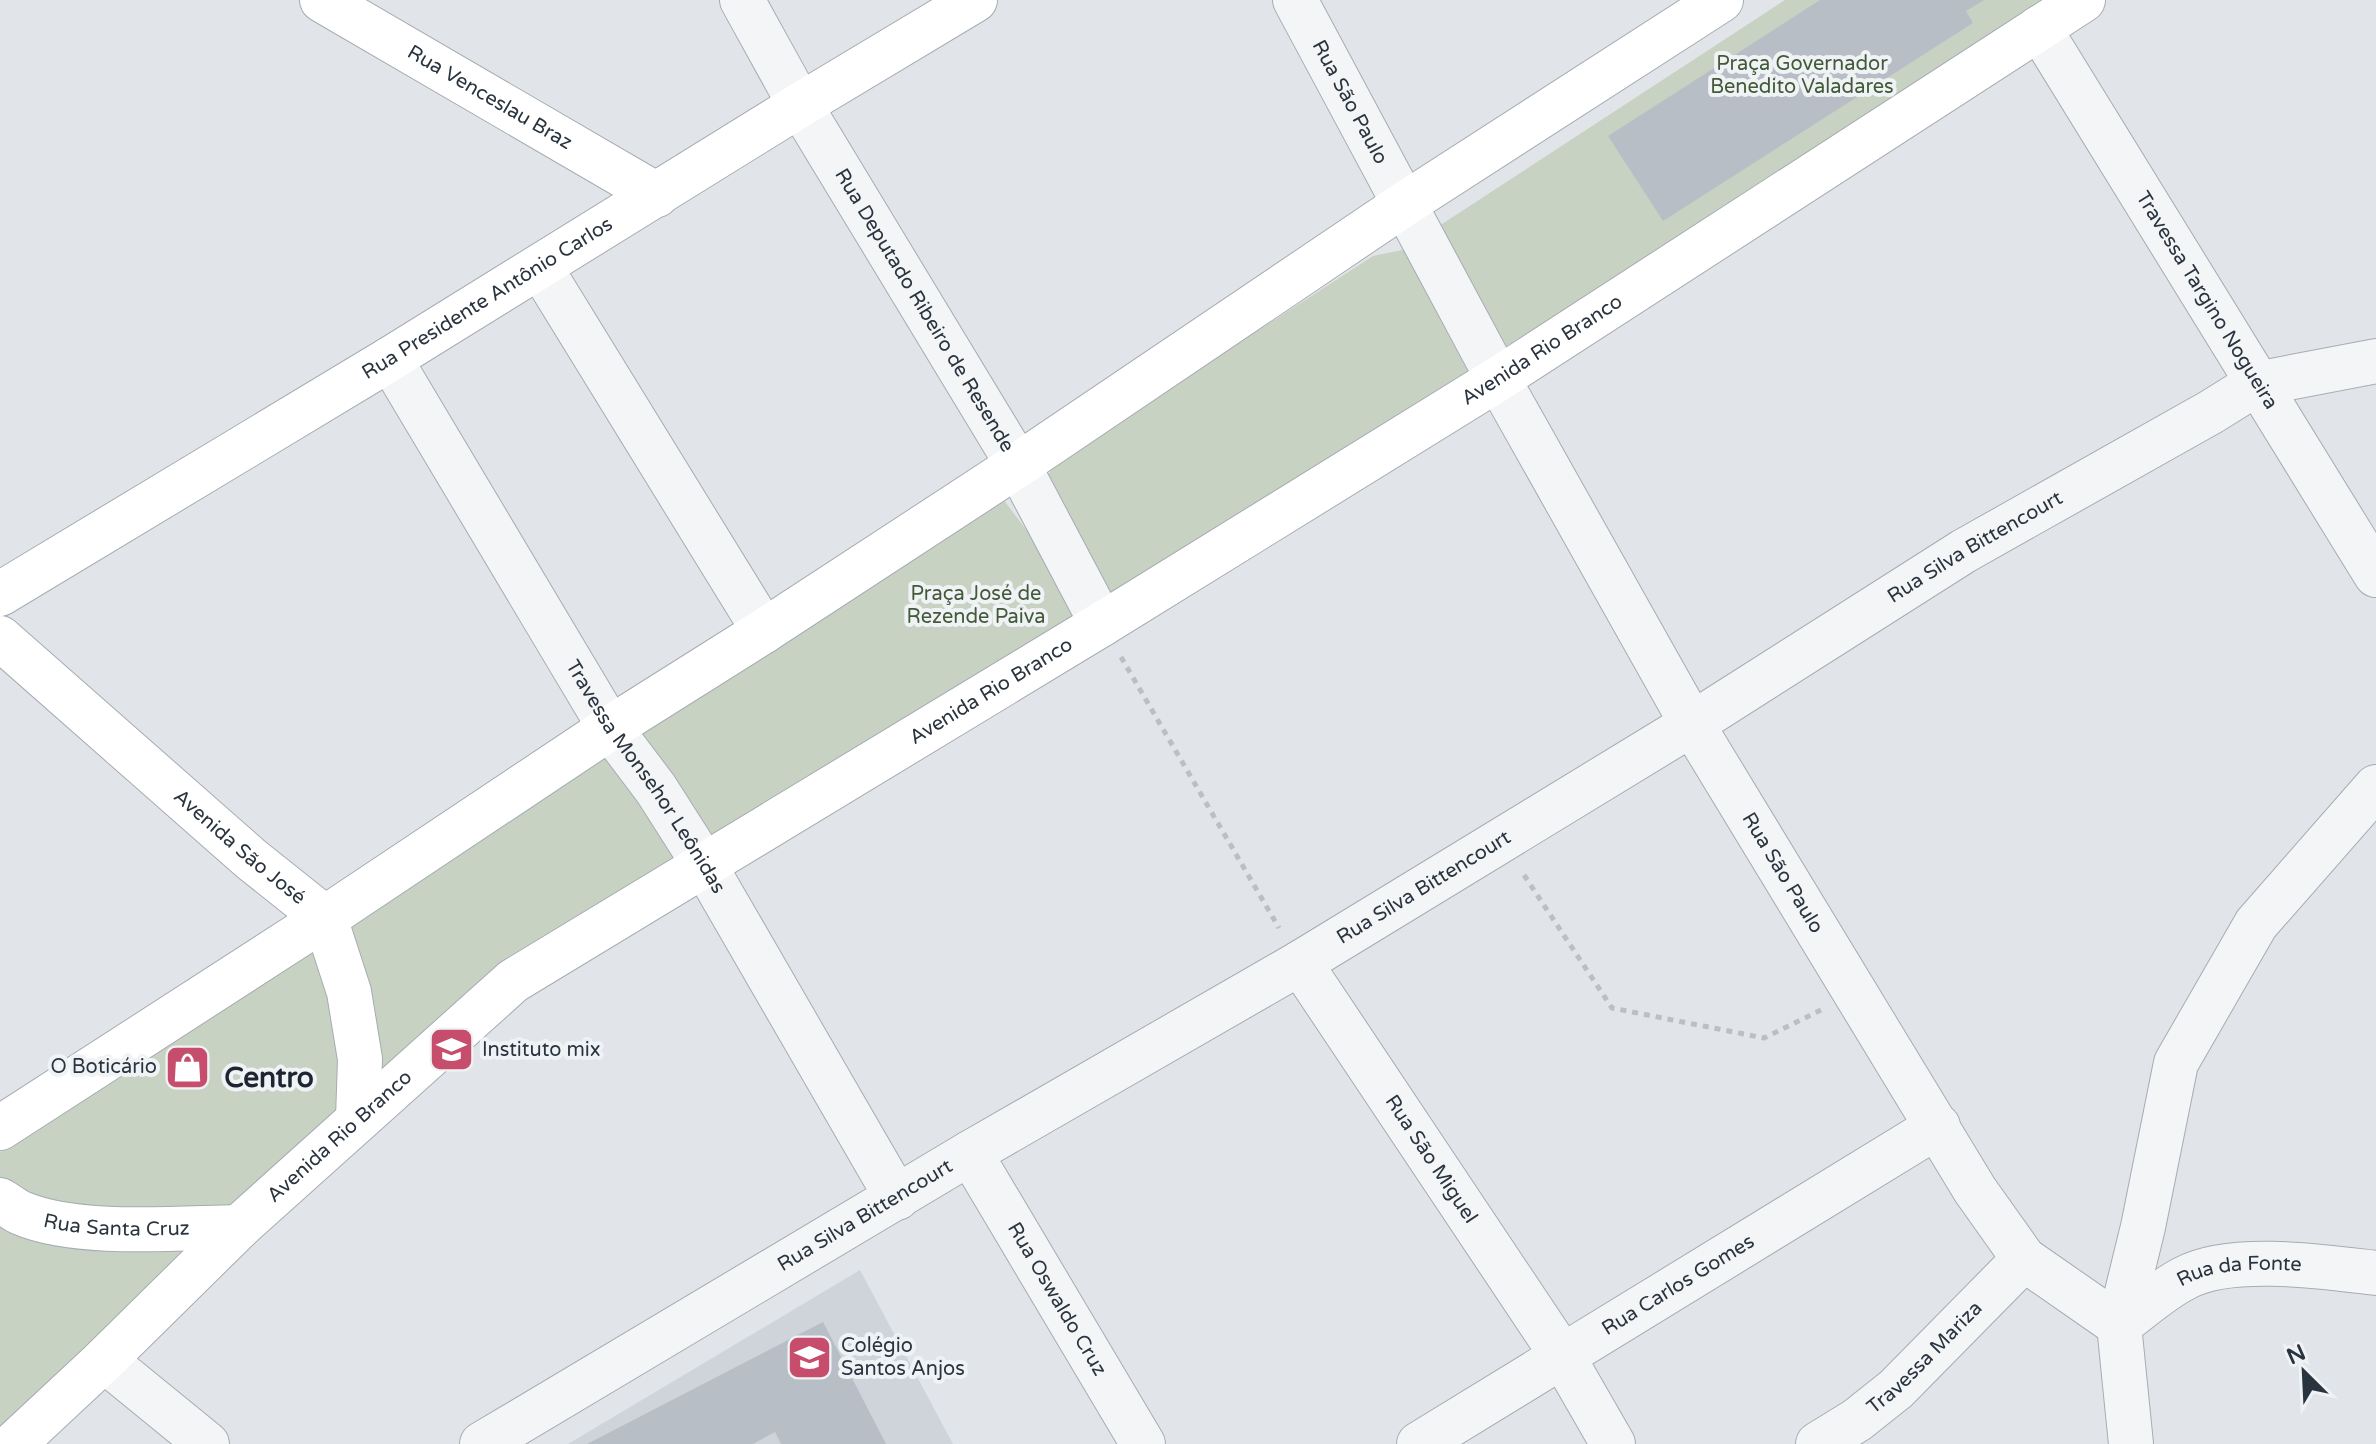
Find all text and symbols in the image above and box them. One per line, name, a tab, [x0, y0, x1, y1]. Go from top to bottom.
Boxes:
street label: Rua São Paulo	[1307, 36, 1393, 168]
street label: Rua Venceslau Braz	[403, 40, 576, 155]
park label: Praça Governador Benedito Valadares	[1710, 52, 1894, 99]
street label: Rua Deputado Ribeiro de Resende	[829, 164, 1019, 457]
street label: Travessa Targino Nogueira	[2131, 187, 2283, 414]
street label: Rua Presidente Antônio Carlos	[358, 212, 617, 385]
street label: Avenida Rio Branco	[1457, 290, 1627, 411]
street label: Rua Silva Bittencourt	[1883, 486, 2067, 608]
park label: Praça José de Rezende Paiva	[906, 582, 1046, 629]
street label: Avenida Rio Branco	[905, 633, 1077, 750]
street label: Travessa Monsehor Leônidas	[560, 656, 730, 898]
street label: Avenida São José	[169, 784, 310, 910]
street label: Rua São Paulo	[1737, 808, 1828, 938]
street label: Rua Silva Bittencourt	[1332, 825, 1516, 950]
school or university icon: Instituto mix	[427, 1026, 475, 1074]
place label: Instituto mix	[482, 1038, 601, 1062]
shop icon: O Boticário	[164, 1043, 212, 1091]
place label: O Boticário	[50, 1055, 157, 1079]
district label: Centro	[224, 1061, 314, 1095]
street label: Avenida Rio Branco	[262, 1065, 417, 1208]
street label: Rua São Miguel	[1380, 1091, 1482, 1228]
street label: Rua Silva Bittencourt	[773, 1154, 957, 1277]
street label: Rua Santa Cruz	[41, 1209, 190, 1241]
street label: Rua Oswaldo Cruz	[1002, 1218, 1112, 1380]
street label: Rua Carlos Gomes	[1598, 1229, 1759, 1341]
street label: Rua da Fonte	[2173, 1252, 2302, 1292]
street label: Travessa Mariza	[1862, 1296, 1987, 1419]
north arrow	[2264, 1332, 2344, 1412]
school or university icon: Colégio Santos Anjos	[786, 1333, 834, 1381]
place label: Colégio Santos Anjos	[841, 1334, 965, 1381]
text: N	[2283, 1339, 2310, 1370]

